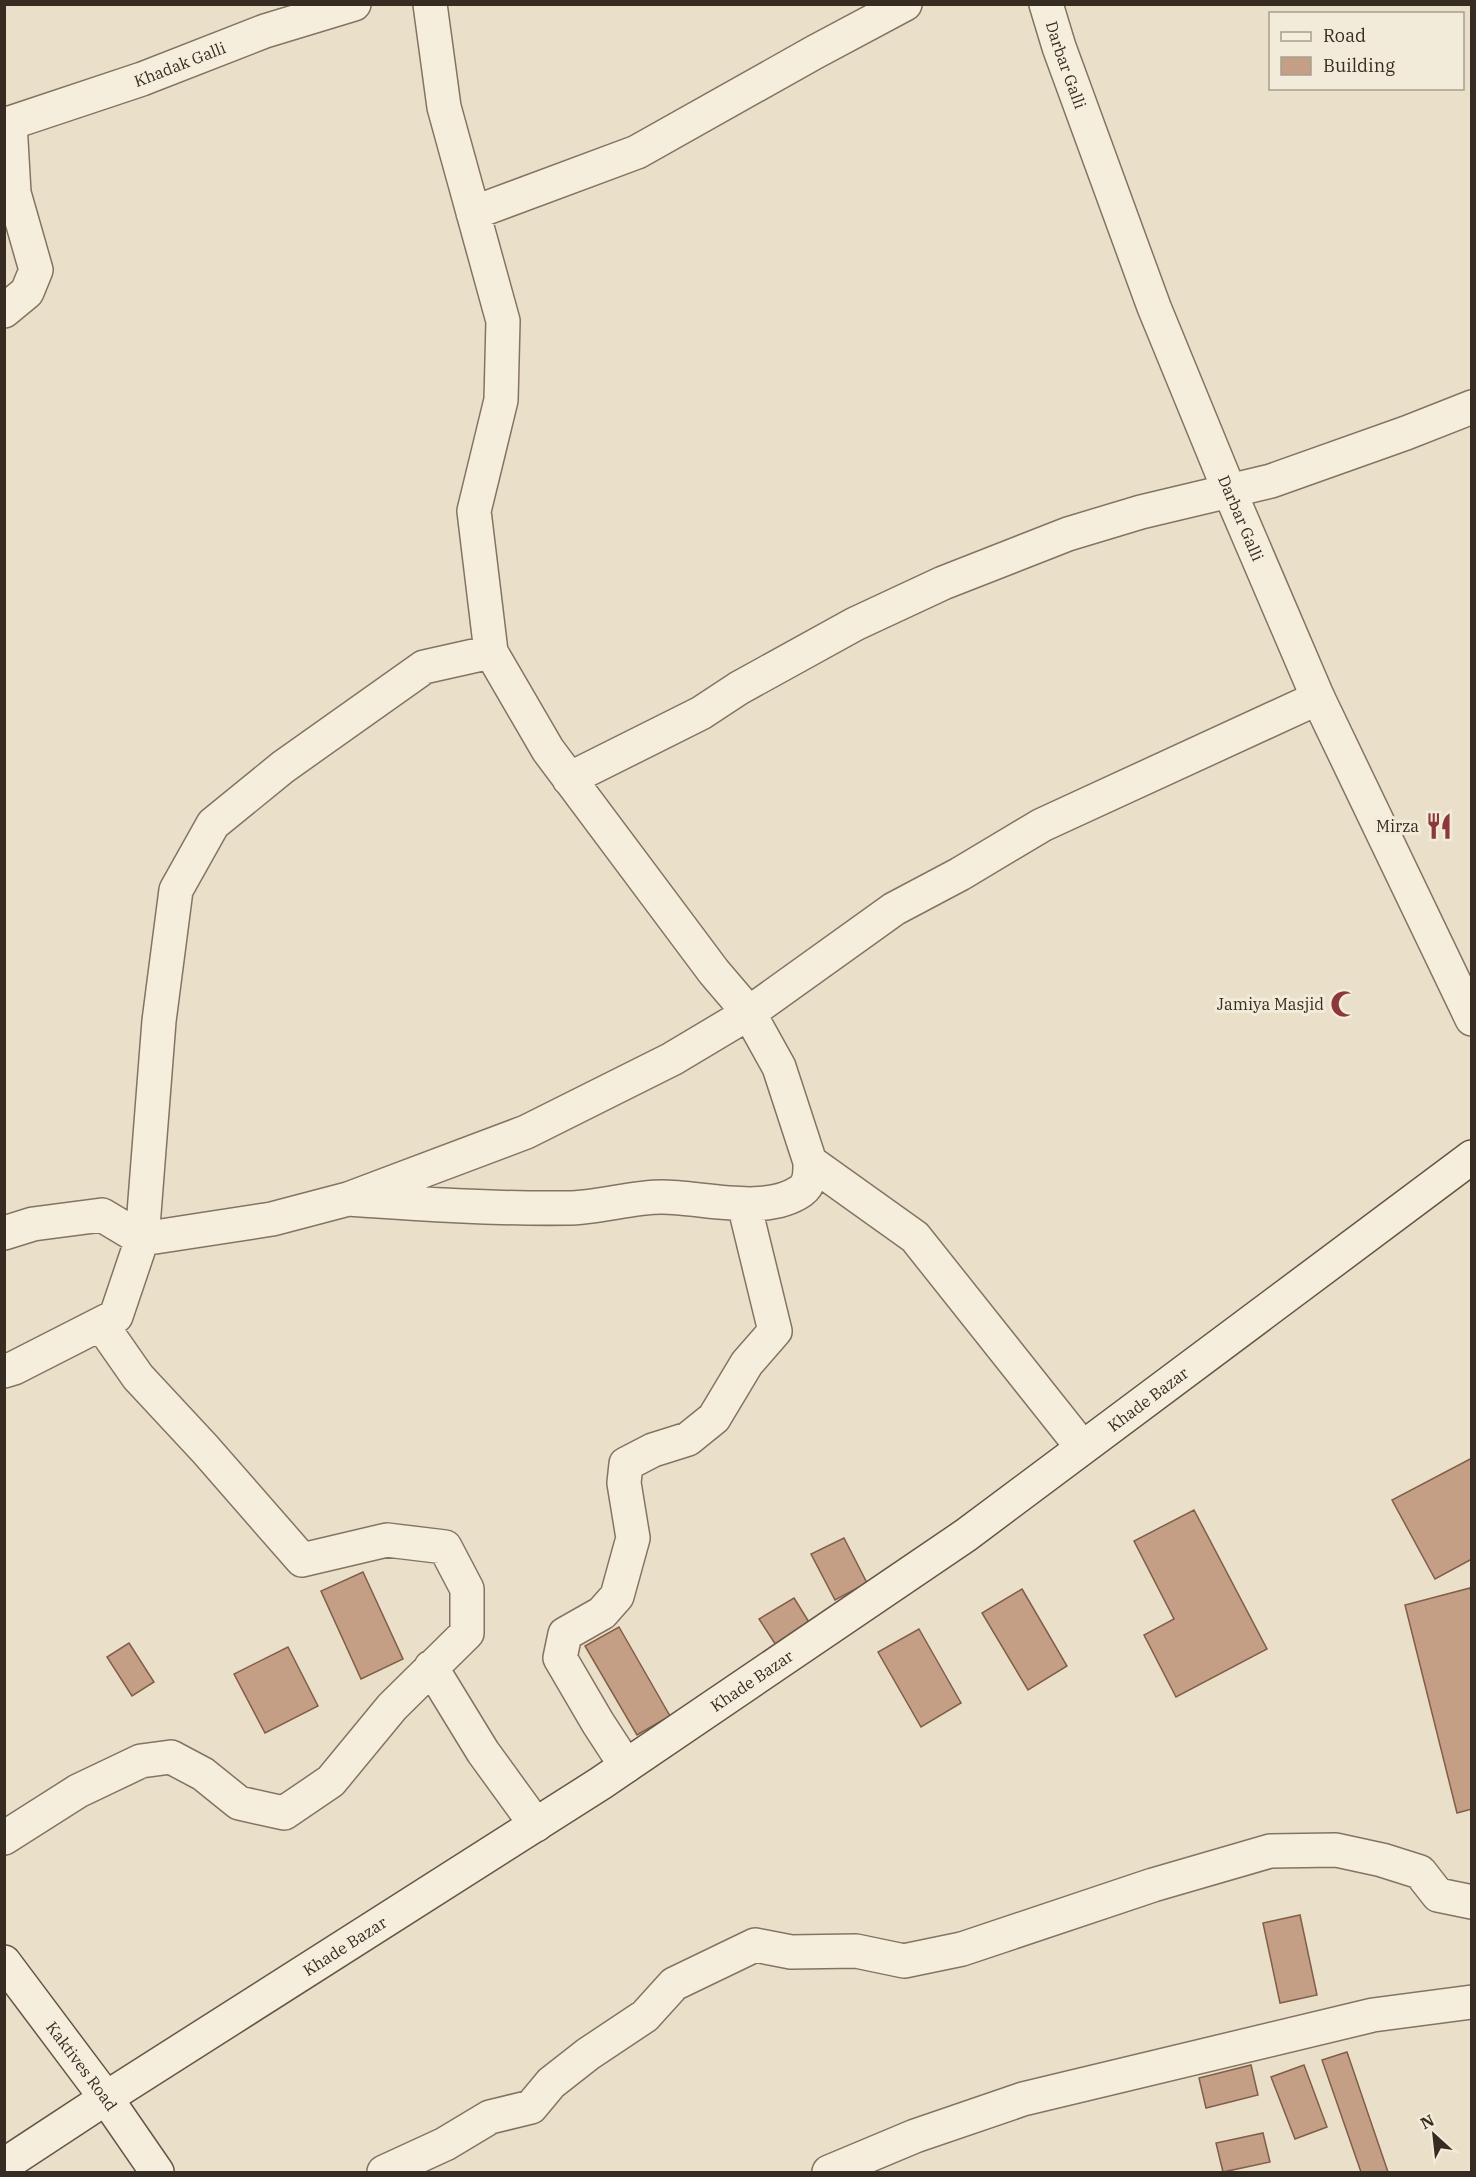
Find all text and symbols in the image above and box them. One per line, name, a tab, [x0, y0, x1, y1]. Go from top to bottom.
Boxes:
legend	[1269, 12, 1464, 90]
street label: Darbar Galli	[1042, 19, 1091, 111]
text: Road	[1323, 24, 1366, 47]
street label: Khadak Galli	[131, 37, 228, 91]
text: Building	[1323, 54, 1395, 77]
street label: Darbar Galli	[1214, 472, 1268, 564]
restaurant icon: Mirza	[1424, 811, 1454, 841]
place label: Mirza	[1376, 816, 1419, 836]
mosque icon: Jamiya Masjid	[1329, 989, 1359, 1019]
place label: Jamiya Masjid	[1217, 994, 1324, 1014]
street label: Khade Bazar	[1104, 1363, 1192, 1436]
street label: Khade Bazar	[707, 1645, 797, 1716]
street label: Khade Bazar	[299, 1912, 390, 1980]
street label: Kaktives Road	[42, 2017, 122, 2115]
north arrow	[1404, 2105, 1464, 2165]
text: N	[1417, 2110, 1437, 2133]

